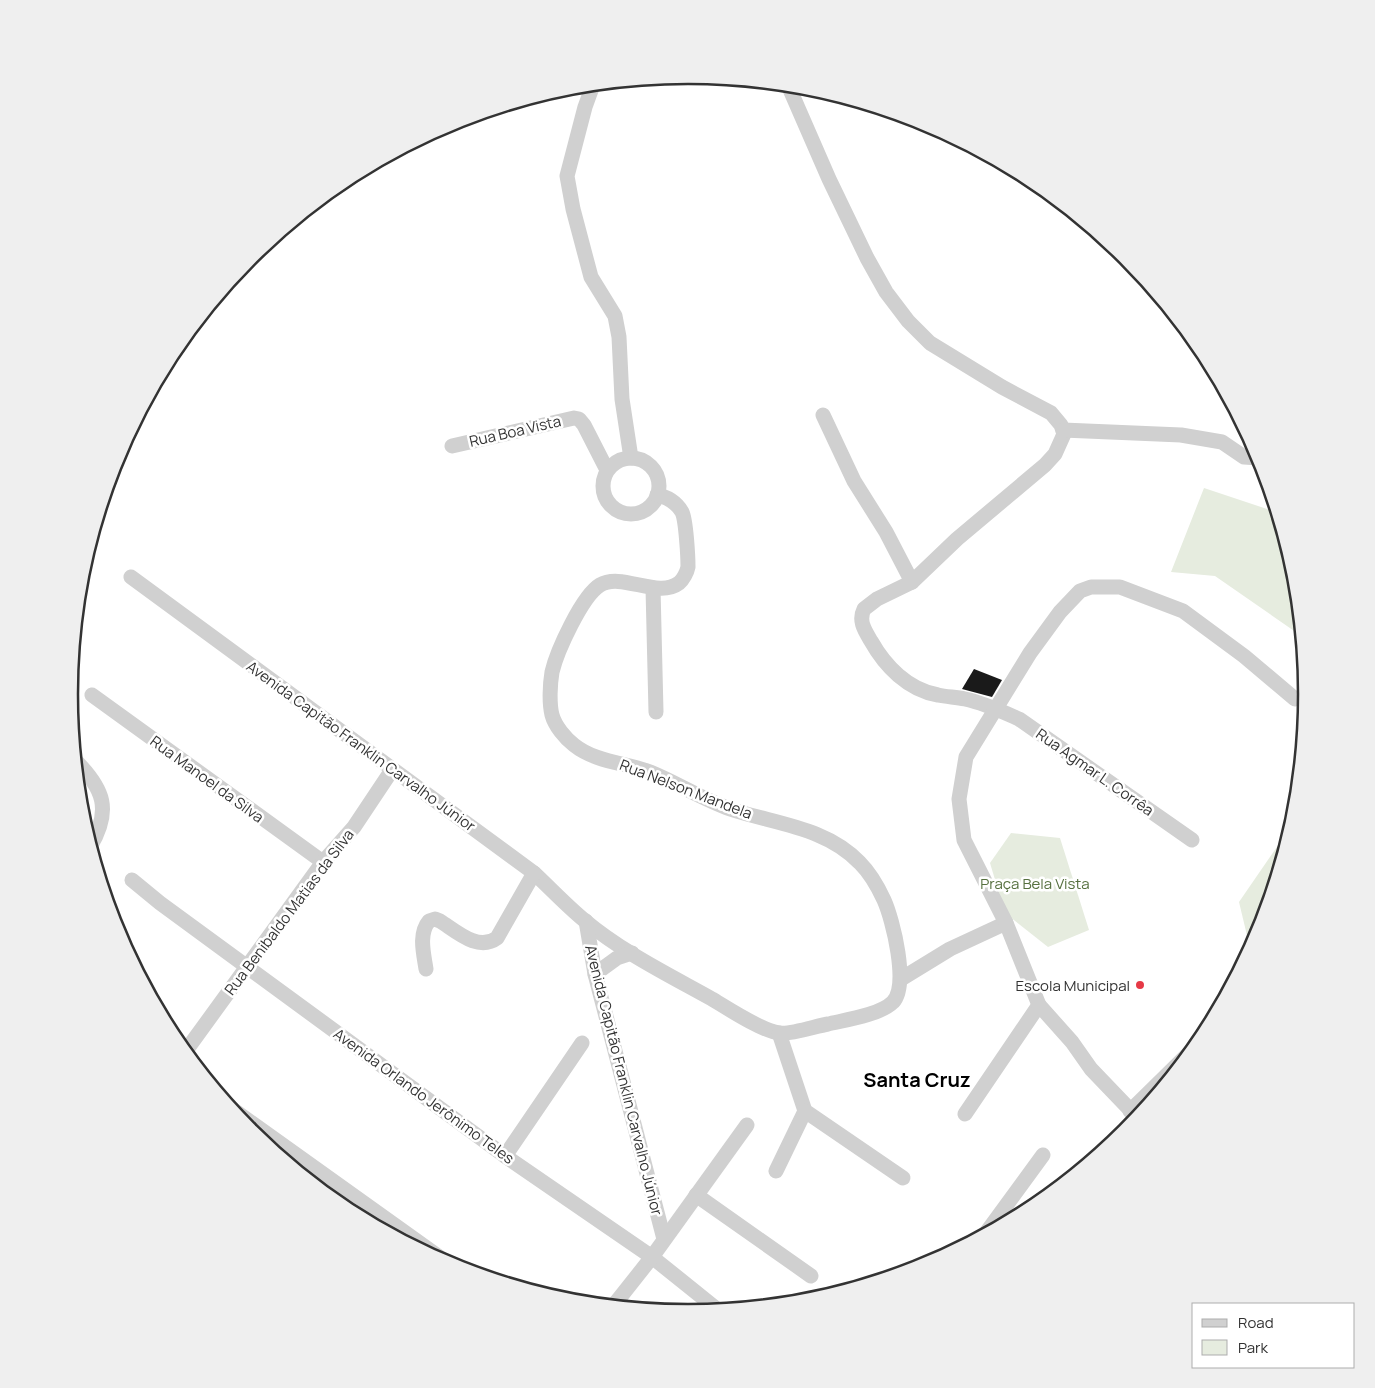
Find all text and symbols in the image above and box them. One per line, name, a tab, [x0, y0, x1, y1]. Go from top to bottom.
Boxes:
street label: Rua Boa Vista	[467, 410, 563, 452]
street label: Avenida Capitão Franklin Carvalho Júnior	[242, 656, 480, 837]
street label: Rua Agmar L. Corrêa	[1032, 723, 1158, 821]
street label: Rua Manoel da Silva	[146, 731, 268, 827]
street label: Rua Nelson Mandela	[617, 754, 755, 824]
street label: Rua Benibaldo Matias da Silva	[220, 825, 358, 999]
park label: Praça Bela Vista	[980, 873, 1090, 894]
street label: Avenida Capitão Franklin Carvalho Júnior	[580, 943, 668, 1218]
place label: Escola Municipal	[1016, 975, 1130, 996]
marker: Escola Municipal	[1134, 979, 1146, 991]
street label: Avenida Orlando Jerônimo Teles	[329, 1023, 519, 1169]
district label: Santa Cruz	[863, 1066, 971, 1093]
legend	[1192, 1303, 1355, 1368]
text: Road	[1238, 1312, 1274, 1333]
text: Park	[1238, 1337, 1268, 1358]

